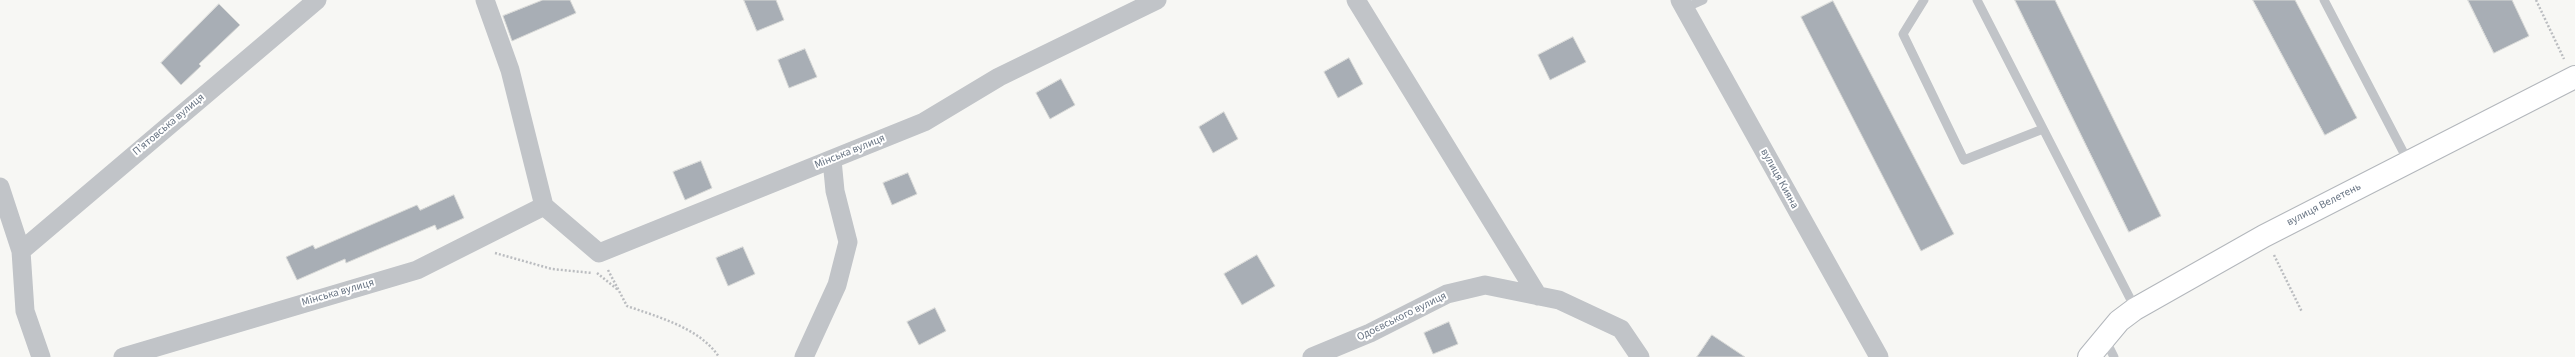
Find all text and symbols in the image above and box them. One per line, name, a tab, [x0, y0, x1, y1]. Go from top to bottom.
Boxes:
street label: П’ятовська вулиця	[130, 91, 208, 159]
street label: Мінська вулиця	[813, 132, 887, 172]
street label: вулиця Кияна	[1757, 147, 1801, 211]
street label: вулиця Велетень	[2285, 181, 2363, 229]
street label: Мінська вулиця	[300, 276, 376, 310]
street label: Одоєвського вулиця	[1355, 290, 1449, 344]

